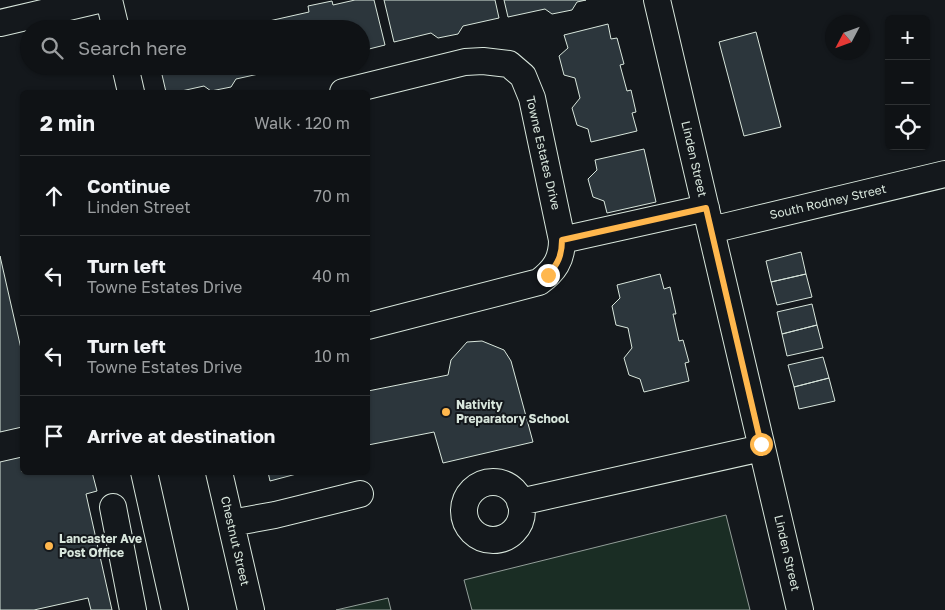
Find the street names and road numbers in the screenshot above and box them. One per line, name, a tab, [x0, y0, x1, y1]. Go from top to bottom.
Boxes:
street label: Towne Estates Drive	[523, 94, 564, 211]
street label: Linden Street	[678, 119, 711, 199]
street label: South Rodney Street	[768, 181, 888, 222]
street label: Chestnut Street	[218, 495, 253, 587]
street label: Linden Street	[771, 513, 804, 593]

